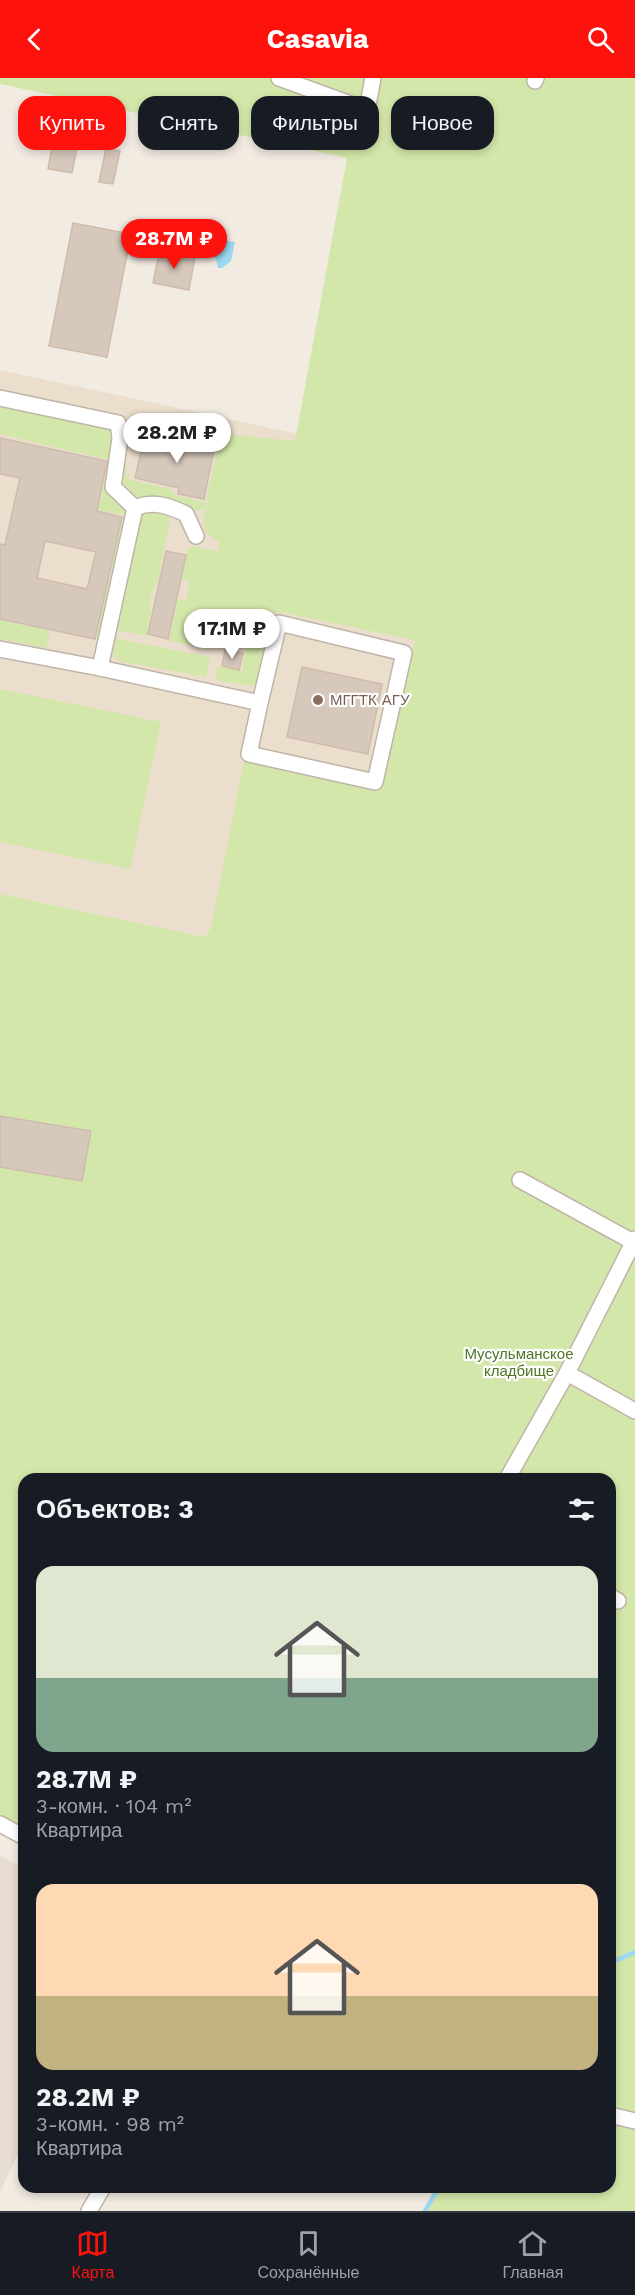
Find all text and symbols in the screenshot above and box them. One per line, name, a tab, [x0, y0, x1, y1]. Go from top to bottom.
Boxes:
icon: back	[18, 23, 51, 56]
text: Casavia	[266, 23, 369, 55]
icon: search	[584, 23, 617, 56]
chip: Купить	[18, 96, 126, 150]
chip: Снять	[138, 96, 239, 150]
chip: Фильтры	[251, 96, 379, 150]
chip: Новое	[391, 96, 494, 150]
pin: 28.7M ₽	[119, 219, 229, 270]
text: 28.7M ₽	[135, 226, 213, 250]
pin: 28.2M ₽	[122, 413, 232, 464]
text: 28.2M ₽	[137, 420, 217, 444]
pin: 17.1M ₽	[177, 609, 287, 660]
text: 17.1M ₽	[198, 616, 266, 640]
place label: МГГТК АГУ	[330, 691, 410, 709]
marker: МГГТК АГУ	[311, 693, 325, 707]
park label: Мусульманское кладбище	[464, 1345, 574, 1380]
icon: filters	[565, 1493, 598, 1526]
text: Объектов: 3	[36, 1494, 194, 1524]
icon: home	[263, 1605, 371, 1713]
text: 28.7M ₽	[36, 1764, 137, 1794]
text: 3-комн. · 104 m²	[36, 1794, 191, 1818]
text: Квартира	[36, 1818, 122, 1842]
icon: home	[263, 1923, 371, 2031]
text: 28.2M ₽	[36, 2082, 140, 2112]
text: 3-комн. · 98 m²	[36, 2112, 184, 2136]
text: Квартира	[36, 2136, 122, 2160]
tab: Карта	[72, 2227, 114, 2282]
tab: Сохранённые	[258, 2227, 359, 2282]
tab: Главная	[503, 2227, 563, 2282]

